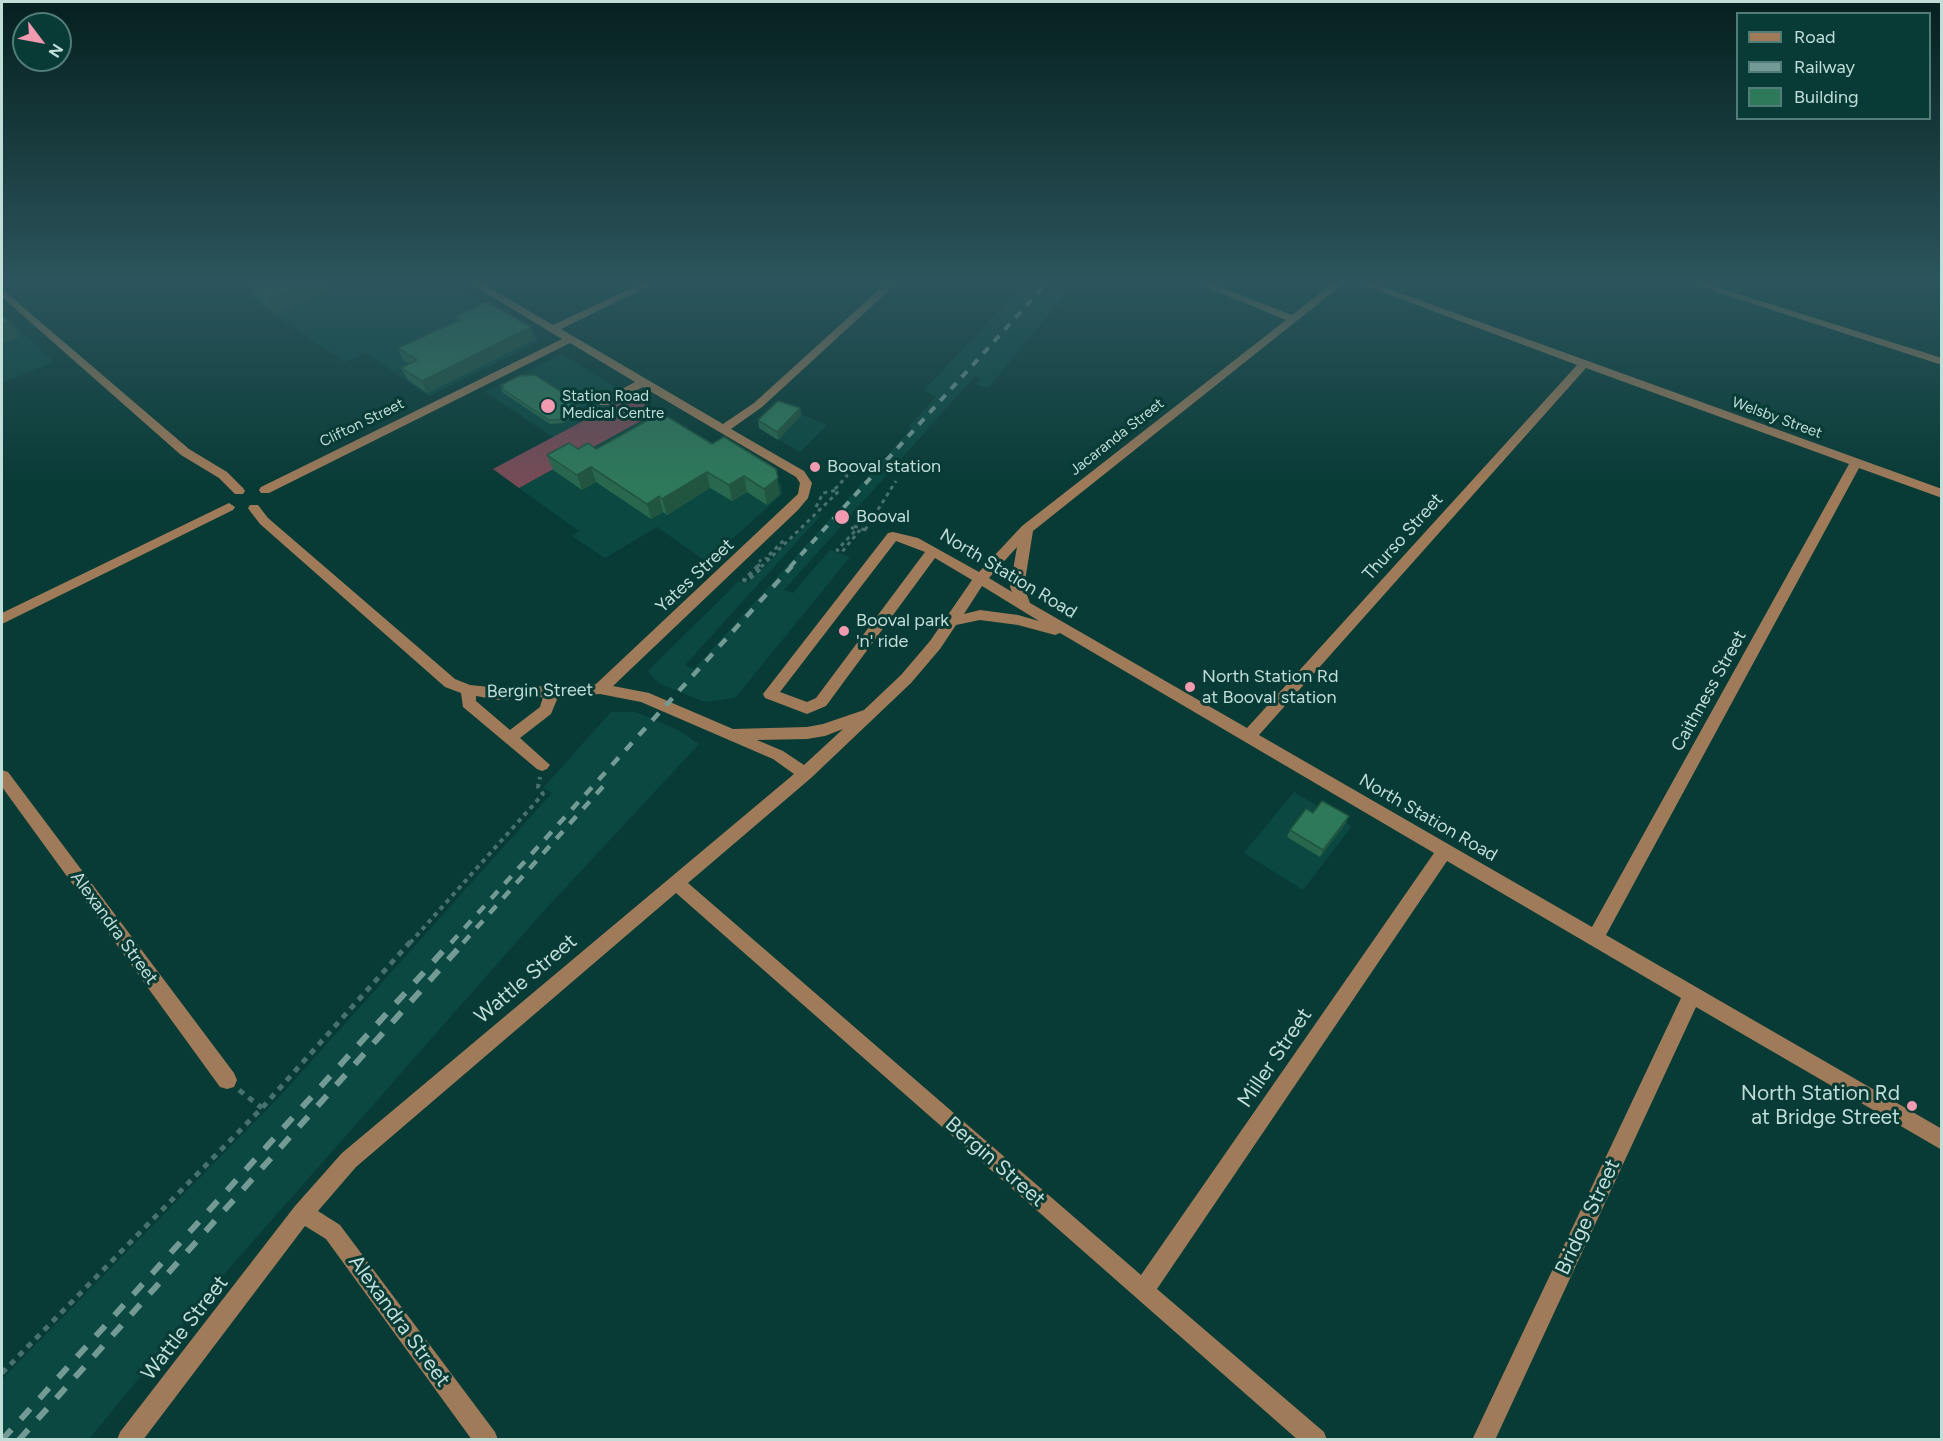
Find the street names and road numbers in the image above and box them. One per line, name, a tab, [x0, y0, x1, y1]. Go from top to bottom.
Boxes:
street label: Welsby Street	[1730, 393, 1824, 443]
street label: Clifton Street	[317, 395, 407, 451]
street label: Jacaranda Street	[1066, 395, 1168, 479]
street label: Thurso Street	[1358, 489, 1448, 585]
street label: North Station Road	[936, 525, 1080, 623]
street label: Yates Street	[652, 534, 738, 618]
street label: Caithness Street	[1667, 627, 1751, 755]
street label: Bergin Street	[487, 679, 593, 703]
street label: North Station Road	[1355, 770, 1501, 866]
street label: Alexandra Street	[66, 867, 162, 989]
street label: Wattle Street	[470, 929, 582, 1029]
street label: Miller Street	[1233, 1004, 1317, 1112]
street label: Bergin Street	[940, 1112, 1050, 1212]
street label: Bridge Street	[1550, 1155, 1626, 1279]
street label: Alexandra Street	[343, 1250, 455, 1392]
street label: Wattle Street	[136, 1271, 234, 1385]

